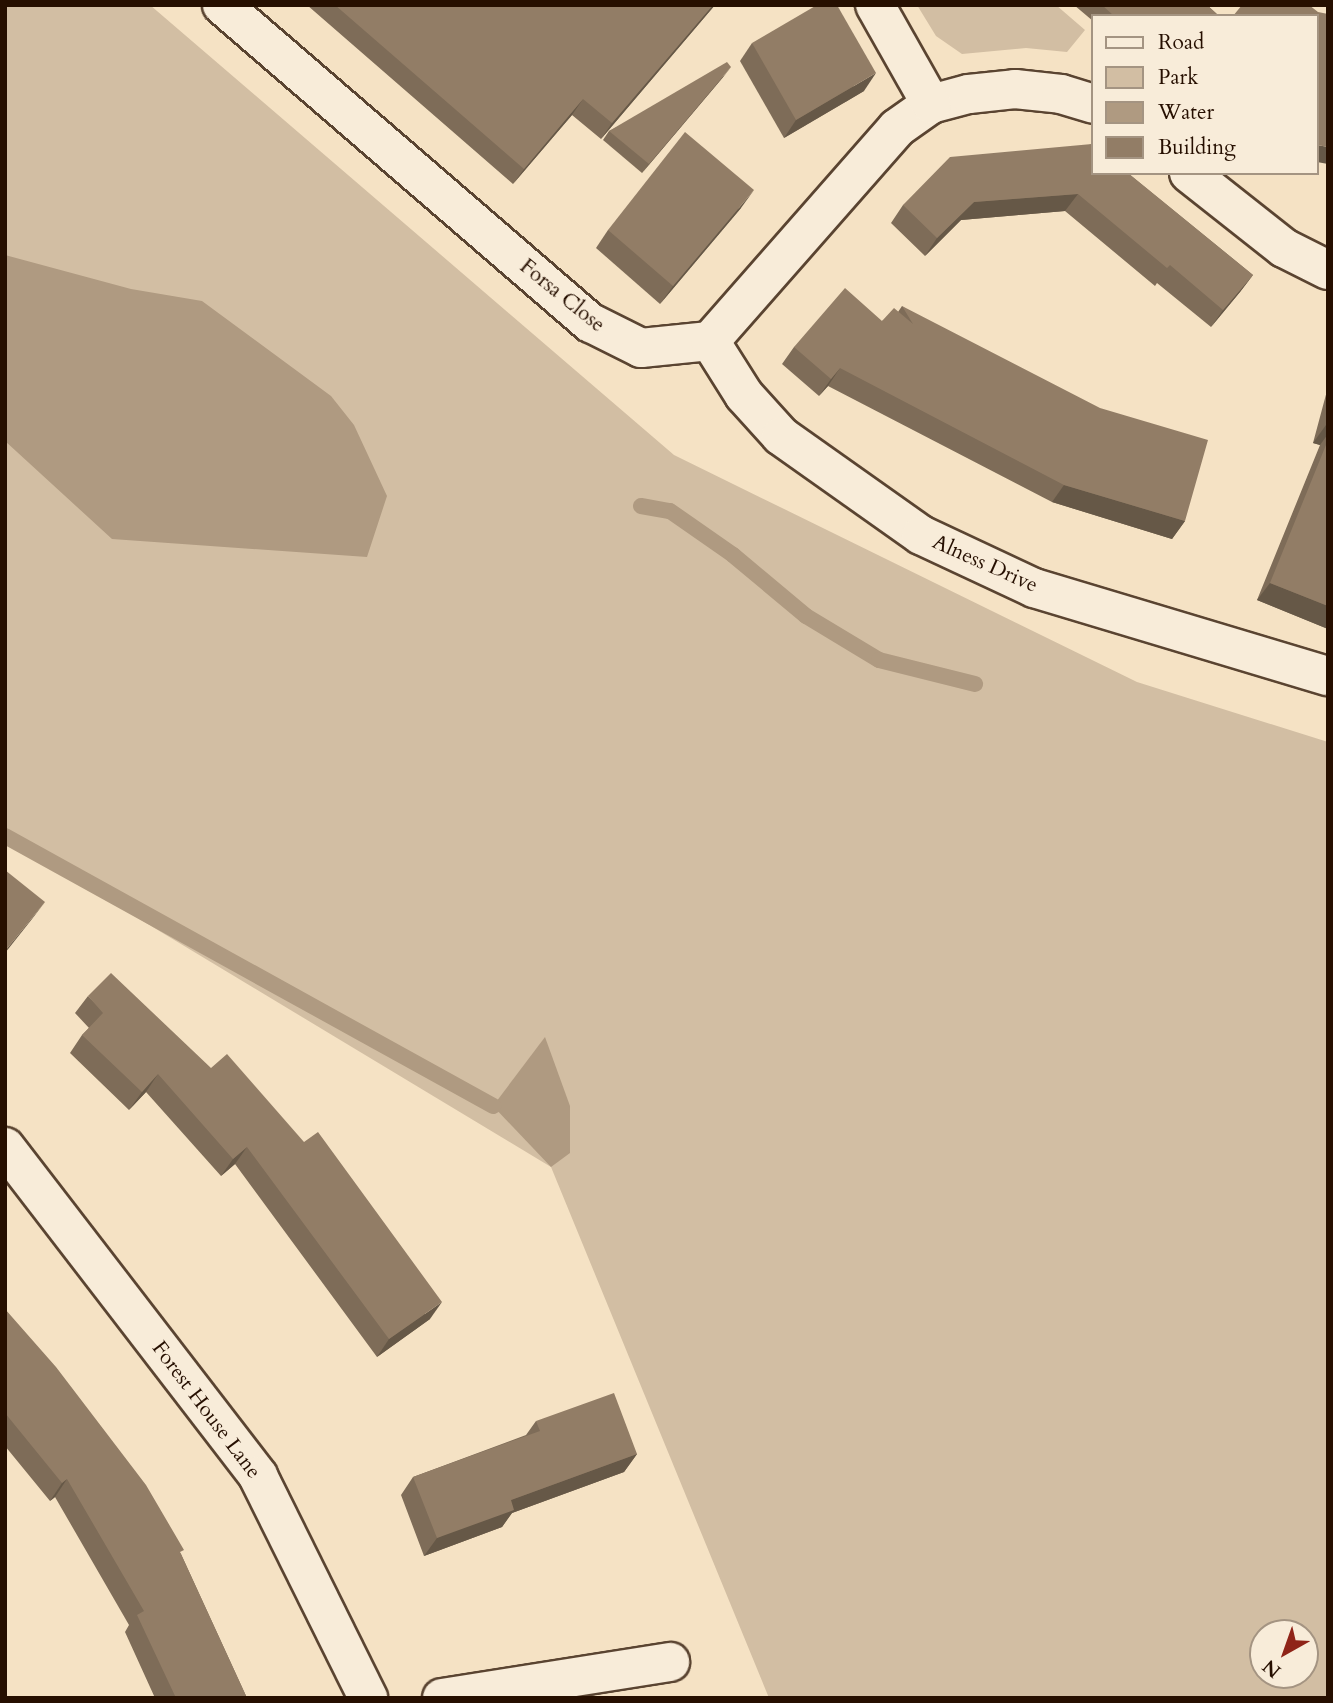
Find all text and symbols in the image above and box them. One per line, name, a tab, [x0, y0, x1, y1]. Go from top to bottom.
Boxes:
legend	[1092, 14, 1319, 175]
text: Road	[1158, 28, 1204, 57]
text: Park	[1158, 63, 1198, 92]
text: Water	[1158, 98, 1214, 127]
text: Building	[1158, 133, 1236, 162]
street label: Forsa Close	[514, 254, 610, 338]
street label: Alness Drive	[929, 530, 1041, 598]
street label: Forest House Lane	[146, 1336, 266, 1484]
north arrow	[1249, 1619, 1319, 1689]
text: N	[1257, 1653, 1286, 1684]

